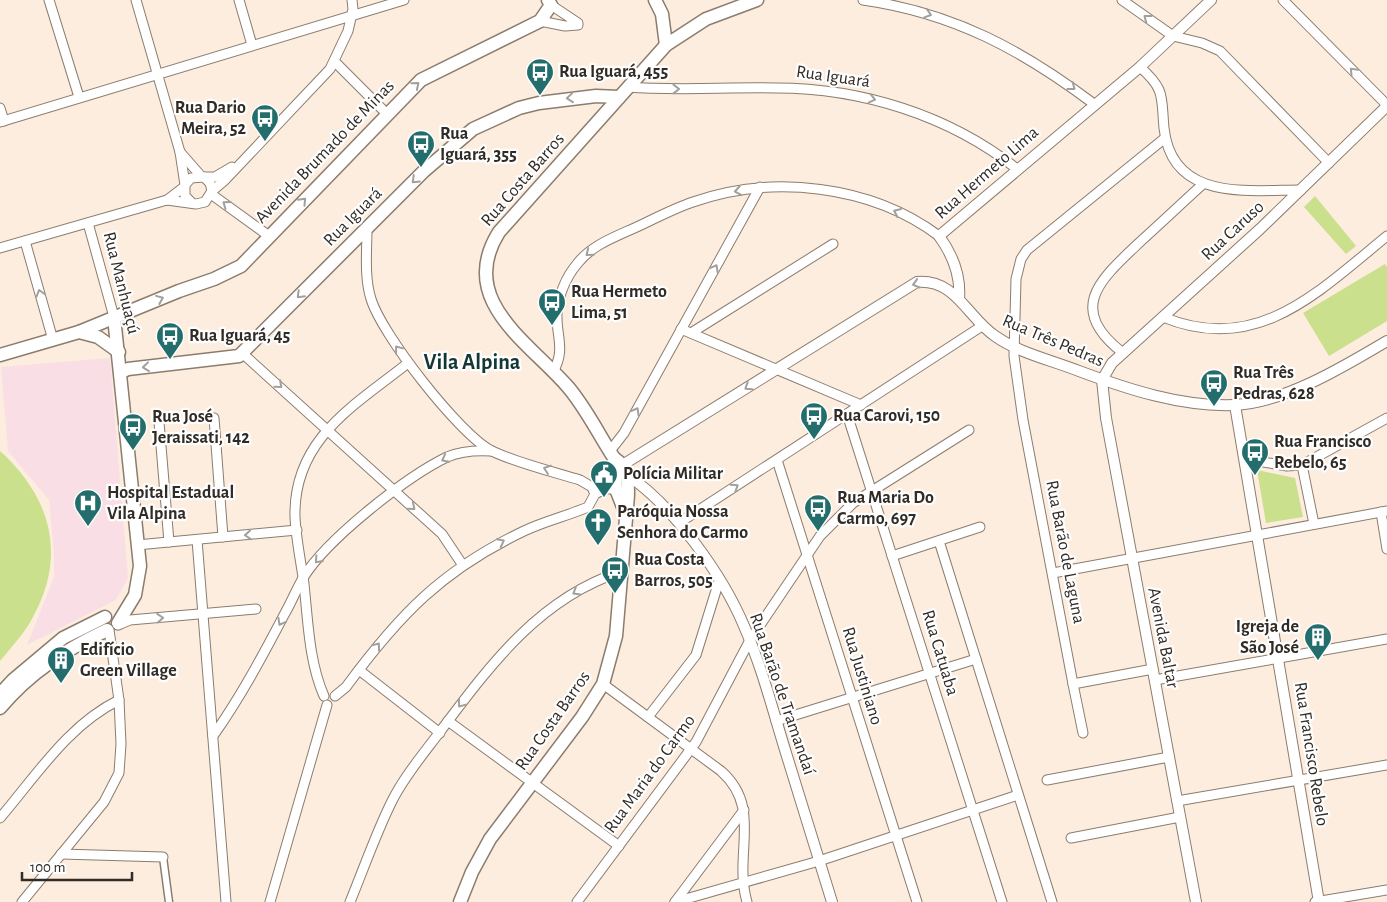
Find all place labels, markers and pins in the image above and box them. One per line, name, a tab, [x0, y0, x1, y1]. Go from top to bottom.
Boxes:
bus stop icon: Rua Iguará, 455	[525, 57, 555, 96]
place label: Rua Iguará, 455	[559, 63, 668, 81]
place label: Rua Dario Meira, 52	[175, 99, 247, 138]
bus stop icon: Rua Dario Meira, 52	[250, 103, 280, 142]
place label: Rua Iguará, 355	[440, 125, 517, 164]
bus stop icon: Rua Iguará, 355	[406, 129, 436, 168]
place label: Rua Hermeto Lima, 51	[571, 283, 667, 322]
bus stop icon: Rua Hermeto Lima, 51	[537, 287, 567, 326]
bus stop icon: Rua Iguará, 45	[155, 321, 185, 360]
place label: Rua Iguará, 45	[189, 327, 291, 345]
place label: Rua Três Pedras, 628	[1233, 364, 1315, 403]
bus stop icon: Rua Três Pedras, 628	[1199, 368, 1229, 407]
bus stop icon: Rua Carovi, 150	[799, 401, 829, 440]
place label: Rua Carovi, 150	[833, 407, 940, 425]
place label: Rua José Jeraissati, 142	[152, 408, 250, 447]
bus stop icon: Rua José Jeraissati, 142	[118, 412, 148, 451]
place label: Rua Francisco Rebelo, 65	[1274, 433, 1371, 472]
bus stop icon: Rua Francisco Rebelo, 65	[1240, 437, 1270, 476]
public building icon: Polícia Militar	[589, 459, 619, 498]
place label: Polícia Militar	[623, 465, 724, 483]
place label: Hospital Estadual Vila Alpina	[107, 484, 234, 523]
hospital icon: Hospital Estadual Vila Alpina	[73, 488, 103, 527]
place label: Rua Maria Do Carmo, 697	[837, 489, 934, 528]
bus stop icon: Rua Maria Do Carmo, 697	[803, 493, 833, 532]
place label: Paróquia Nossa Senhora do Carmo	[617, 503, 748, 542]
church icon: Paróquia Nossa Senhora do Carmo	[583, 507, 613, 546]
place label: Rua Costa Barros, 505	[634, 551, 713, 590]
bus stop icon: Rua Costa Barros, 505	[600, 555, 630, 594]
place label: Igreja de São José	[1236, 618, 1299, 657]
building icon: Igreja de São José	[1303, 622, 1333, 661]
place label: Edifício Green Village	[80, 641, 177, 680]
building icon: Edifício Green Village	[46, 645, 76, 684]

